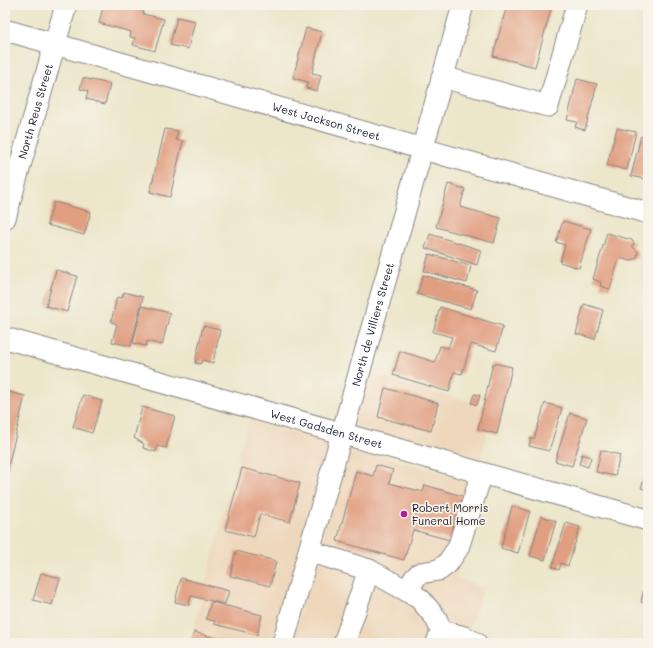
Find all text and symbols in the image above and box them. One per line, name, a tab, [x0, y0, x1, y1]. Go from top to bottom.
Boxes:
street label: North Reus Street	[14, 62, 56, 161]
street label: West Jackson Street	[270, 98, 382, 144]
street label: North de Villiers Street	[348, 261, 397, 388]
street label: West Gadsden Street	[269, 405, 385, 452]
place label: Robert Morris Funeral Home	[412, 500, 488, 528]
marker: Robert Morris Funeral Home	[399, 509, 409, 519]

